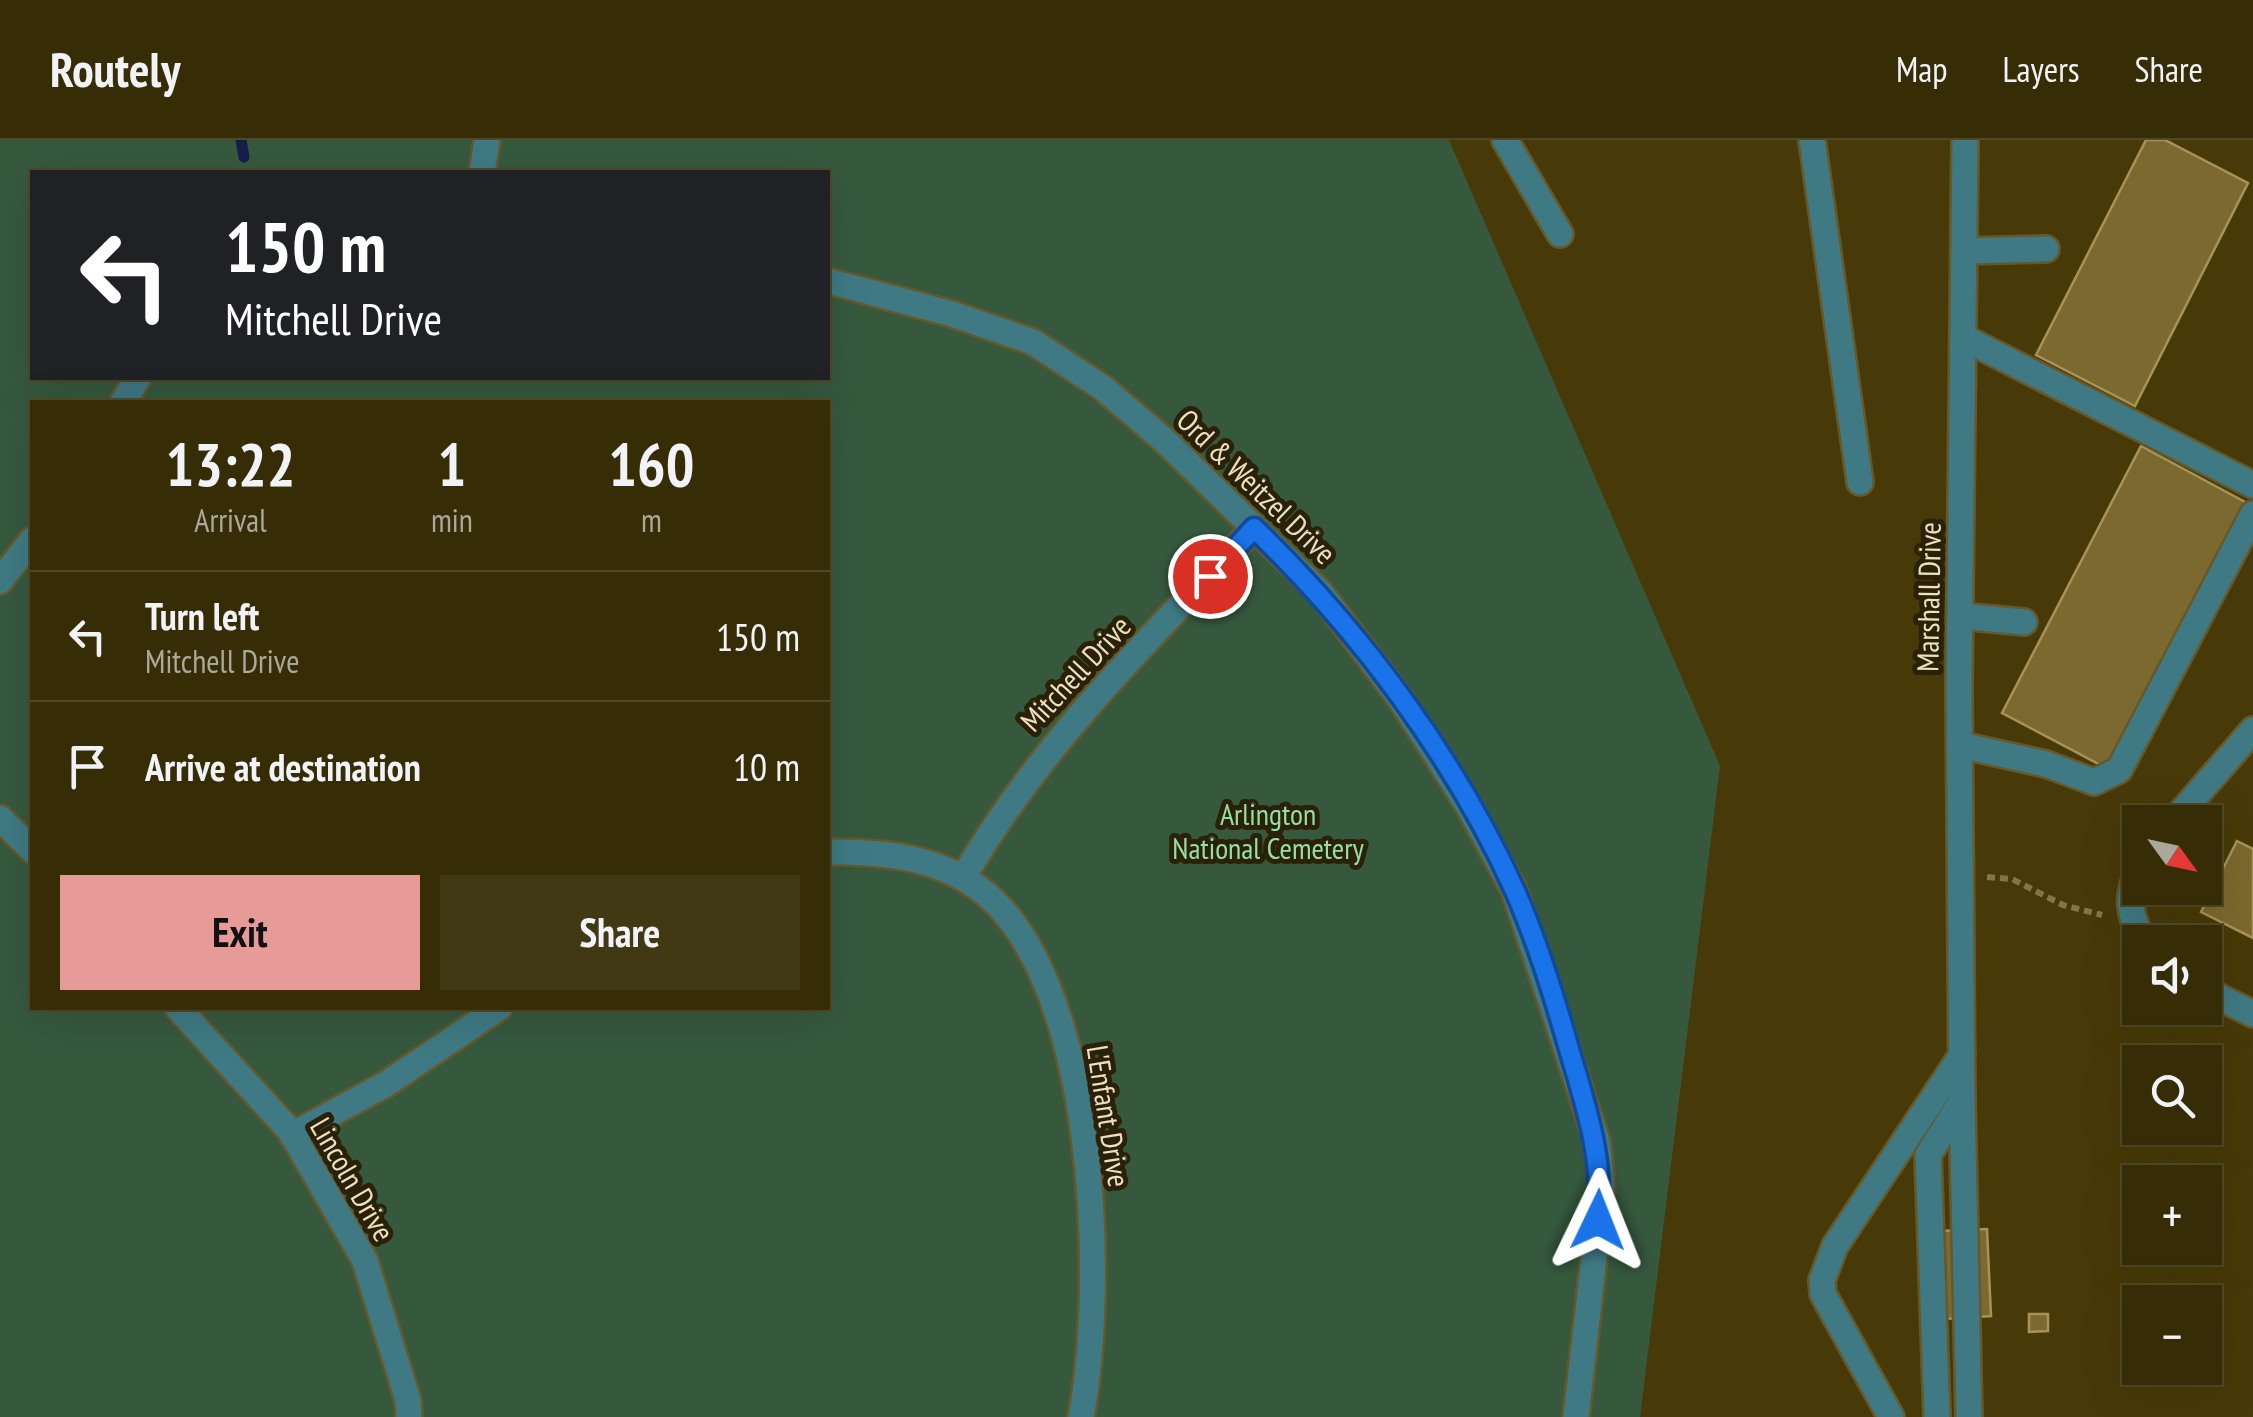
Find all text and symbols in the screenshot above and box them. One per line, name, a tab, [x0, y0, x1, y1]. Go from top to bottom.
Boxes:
text: Routely	[50, 38, 180, 100]
text: Map	[1896, 46, 1947, 92]
text: Layers	[2002, 46, 2080, 92]
text: Share	[2135, 46, 2203, 92]
text: 150 m	[225, 201, 386, 291]
icon: left	[60, 210, 190, 340]
text: Mitchell Drive	[225, 289, 442, 347]
street label: Ord & Weitzel Drive	[1169, 400, 1345, 572]
text: 13:22	[166, 425, 295, 503]
text: 1	[438, 425, 466, 503]
text: 160	[608, 425, 694, 503]
text: Arrival	[194, 499, 267, 541]
text: min	[431, 499, 473, 541]
text: m	[641, 499, 662, 541]
street label: Marshall Drive	[1907, 522, 1949, 672]
pin	[1168, 534, 1253, 619]
icon: arrive	[1183, 549, 1238, 604]
text: Turn left	[145, 591, 259, 640]
street label: Mitchell Drive	[1011, 607, 1139, 739]
icon: left	[60, 609, 115, 664]
text: 150 m	[716, 612, 800, 661]
text: Mitchell Drive	[145, 640, 299, 682]
icon: arrive	[60, 739, 115, 794]
text: Arrive at destination	[145, 742, 421, 791]
text: 10 m	[733, 742, 800, 791]
park label: Arlington National Cemetery	[1172, 794, 1364, 867]
north arrow	[2122, 805, 2222, 905]
map controls	[2122, 805, 2222, 1385]
button: Exit	[60, 875, 420, 990]
button: Share	[440, 875, 800, 990]
button: sound	[2122, 925, 2222, 1025]
street label: L'Enfant Drive	[1079, 1042, 1139, 1190]
button: search	[2122, 1045, 2222, 1145]
street label: Lincoln Drive	[302, 1110, 404, 1248]
button: +	[2122, 1165, 2222, 1265]
position arrow	[1546, 1168, 1650, 1272]
button: −	[2122, 1285, 2222, 1385]

